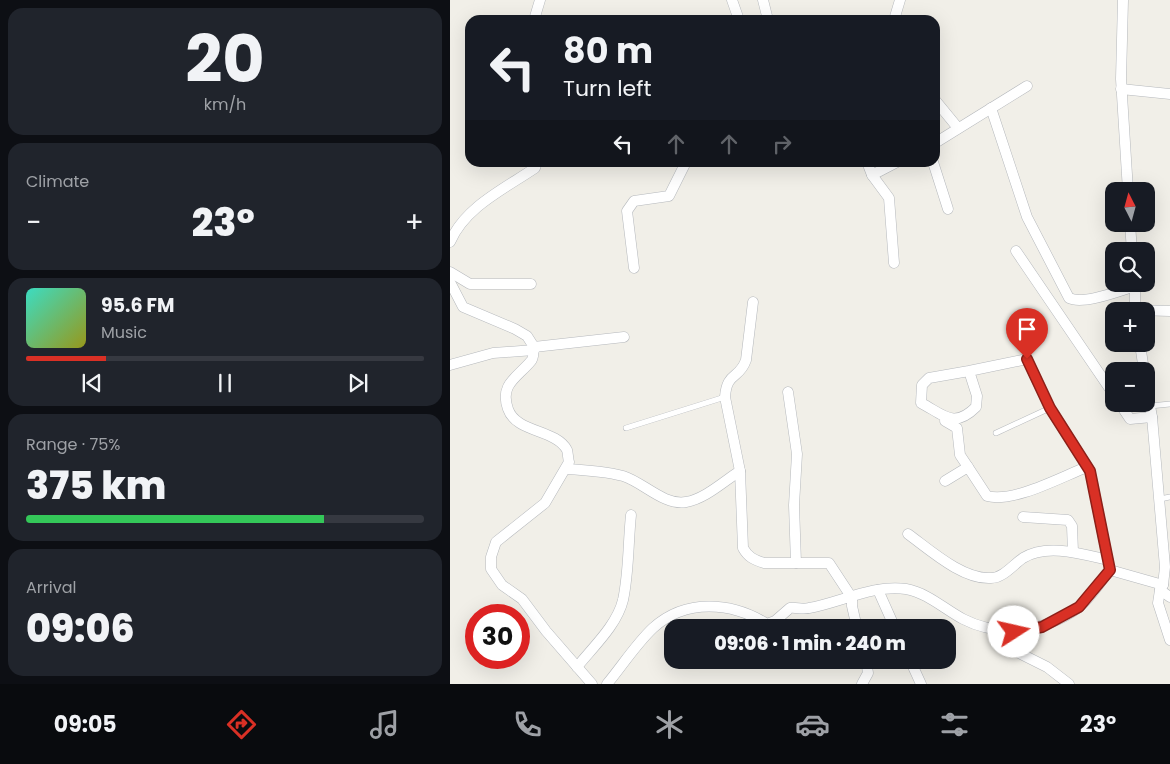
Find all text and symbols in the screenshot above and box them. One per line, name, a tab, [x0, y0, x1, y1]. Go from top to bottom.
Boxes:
text: 20	[185, 14, 265, 105]
text: 80 m	[563, 26, 653, 75]
icon: left	[480, 35, 545, 100]
text: Turn left	[563, 73, 651, 104]
text: km/h	[204, 93, 246, 116]
icon: left	[609, 130, 637, 158]
icon: ahead	[662, 130, 690, 158]
icon: ahead	[715, 130, 743, 158]
icon: right	[768, 130, 796, 158]
text: Climate	[26, 170, 89, 193]
north arrow	[1105, 182, 1155, 232]
map controls	[1105, 182, 1155, 412]
text: 23°	[192, 196, 255, 249]
text: −	[26, 203, 41, 242]
text: +	[405, 203, 424, 242]
button: search	[1105, 242, 1155, 292]
text: 95.6 FM	[101, 292, 174, 319]
button: +	[1105, 302, 1155, 352]
pin	[1006, 308, 1048, 359]
icon: arrive	[1013, 315, 1041, 343]
text: Music	[101, 321, 147, 344]
button: −	[1105, 362, 1155, 412]
icon: previous	[78, 369, 106, 397]
icon: pause	[211, 369, 239, 397]
icon: next	[344, 369, 372, 397]
text: Range · 75%	[26, 433, 120, 456]
text: 375 km	[26, 459, 166, 512]
text: Arrival	[26, 576, 76, 599]
text: 09:06	[26, 602, 135, 655]
speed limit sign: 30	[465, 604, 530, 669]
position arrow	[987, 605, 1039, 657]
text: 09:06 · 1 min · 240 m	[714, 630, 906, 657]
icon: directions	[224, 707, 259, 742]
icon: music	[367, 707, 402, 742]
icon: phone	[510, 707, 545, 742]
icon: climate	[652, 707, 687, 742]
icon: car	[795, 707, 830, 742]
icon: filters	[937, 707, 972, 742]
text: 09:05	[54, 709, 117, 740]
text: 23°	[1080, 709, 1116, 740]

